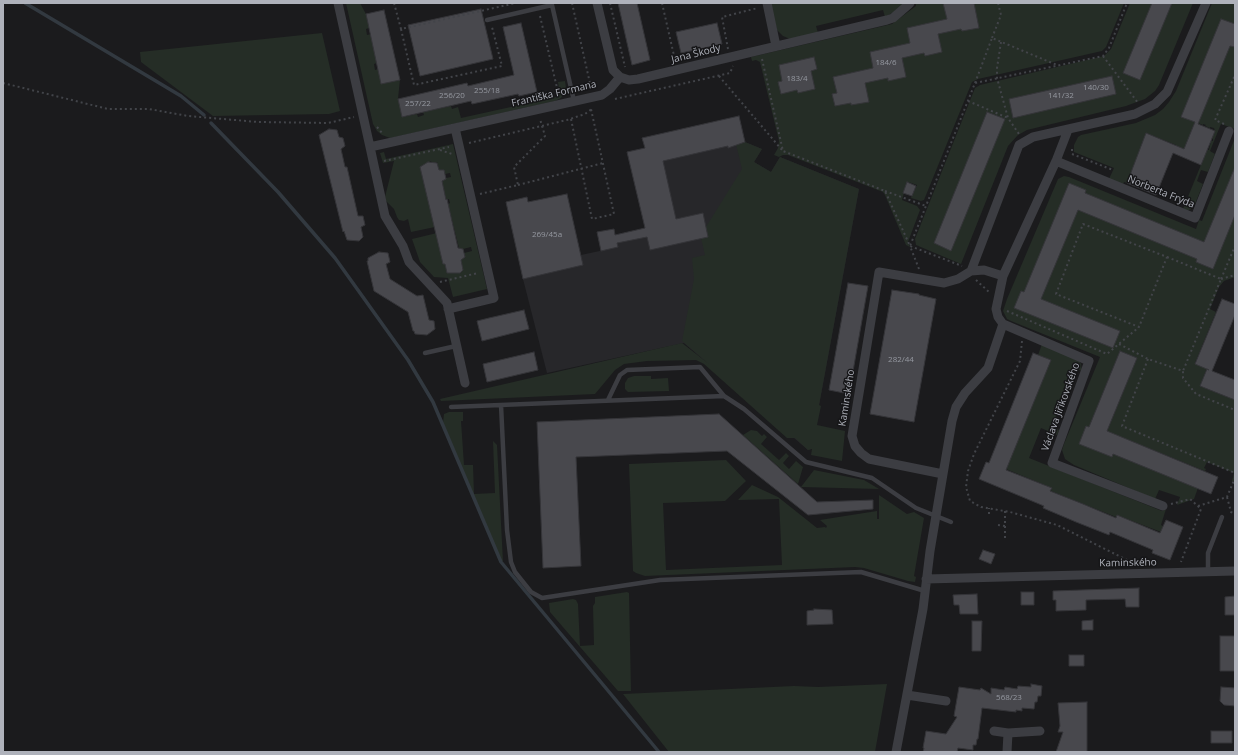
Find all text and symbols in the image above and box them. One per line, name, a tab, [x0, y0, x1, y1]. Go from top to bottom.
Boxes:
street label: Jana Škody	[670, 42, 722, 66]
house number: 184/6	[875, 58, 897, 68]
house number: 183/4	[786, 74, 808, 84]
street label: Františka Formana	[510, 78, 598, 110]
house number: 140/30	[1083, 83, 1109, 93]
house number: 255/18	[474, 86, 500, 96]
house number: 256/20	[439, 91, 465, 101]
house number: 141/32	[1048, 91, 1074, 101]
house number: 257/22	[405, 99, 431, 109]
street label: Norberta Frýda	[1126, 173, 1196, 211]
house number: 269/45a	[532, 230, 562, 240]
house number: 282/44	[888, 355, 914, 365]
street label: Václava Jiřikovského	[1039, 361, 1083, 453]
street label: Kaminského	[837, 369, 857, 427]
street label: Kaminského	[1099, 557, 1157, 569]
house number: 568/23	[996, 693, 1022, 703]

